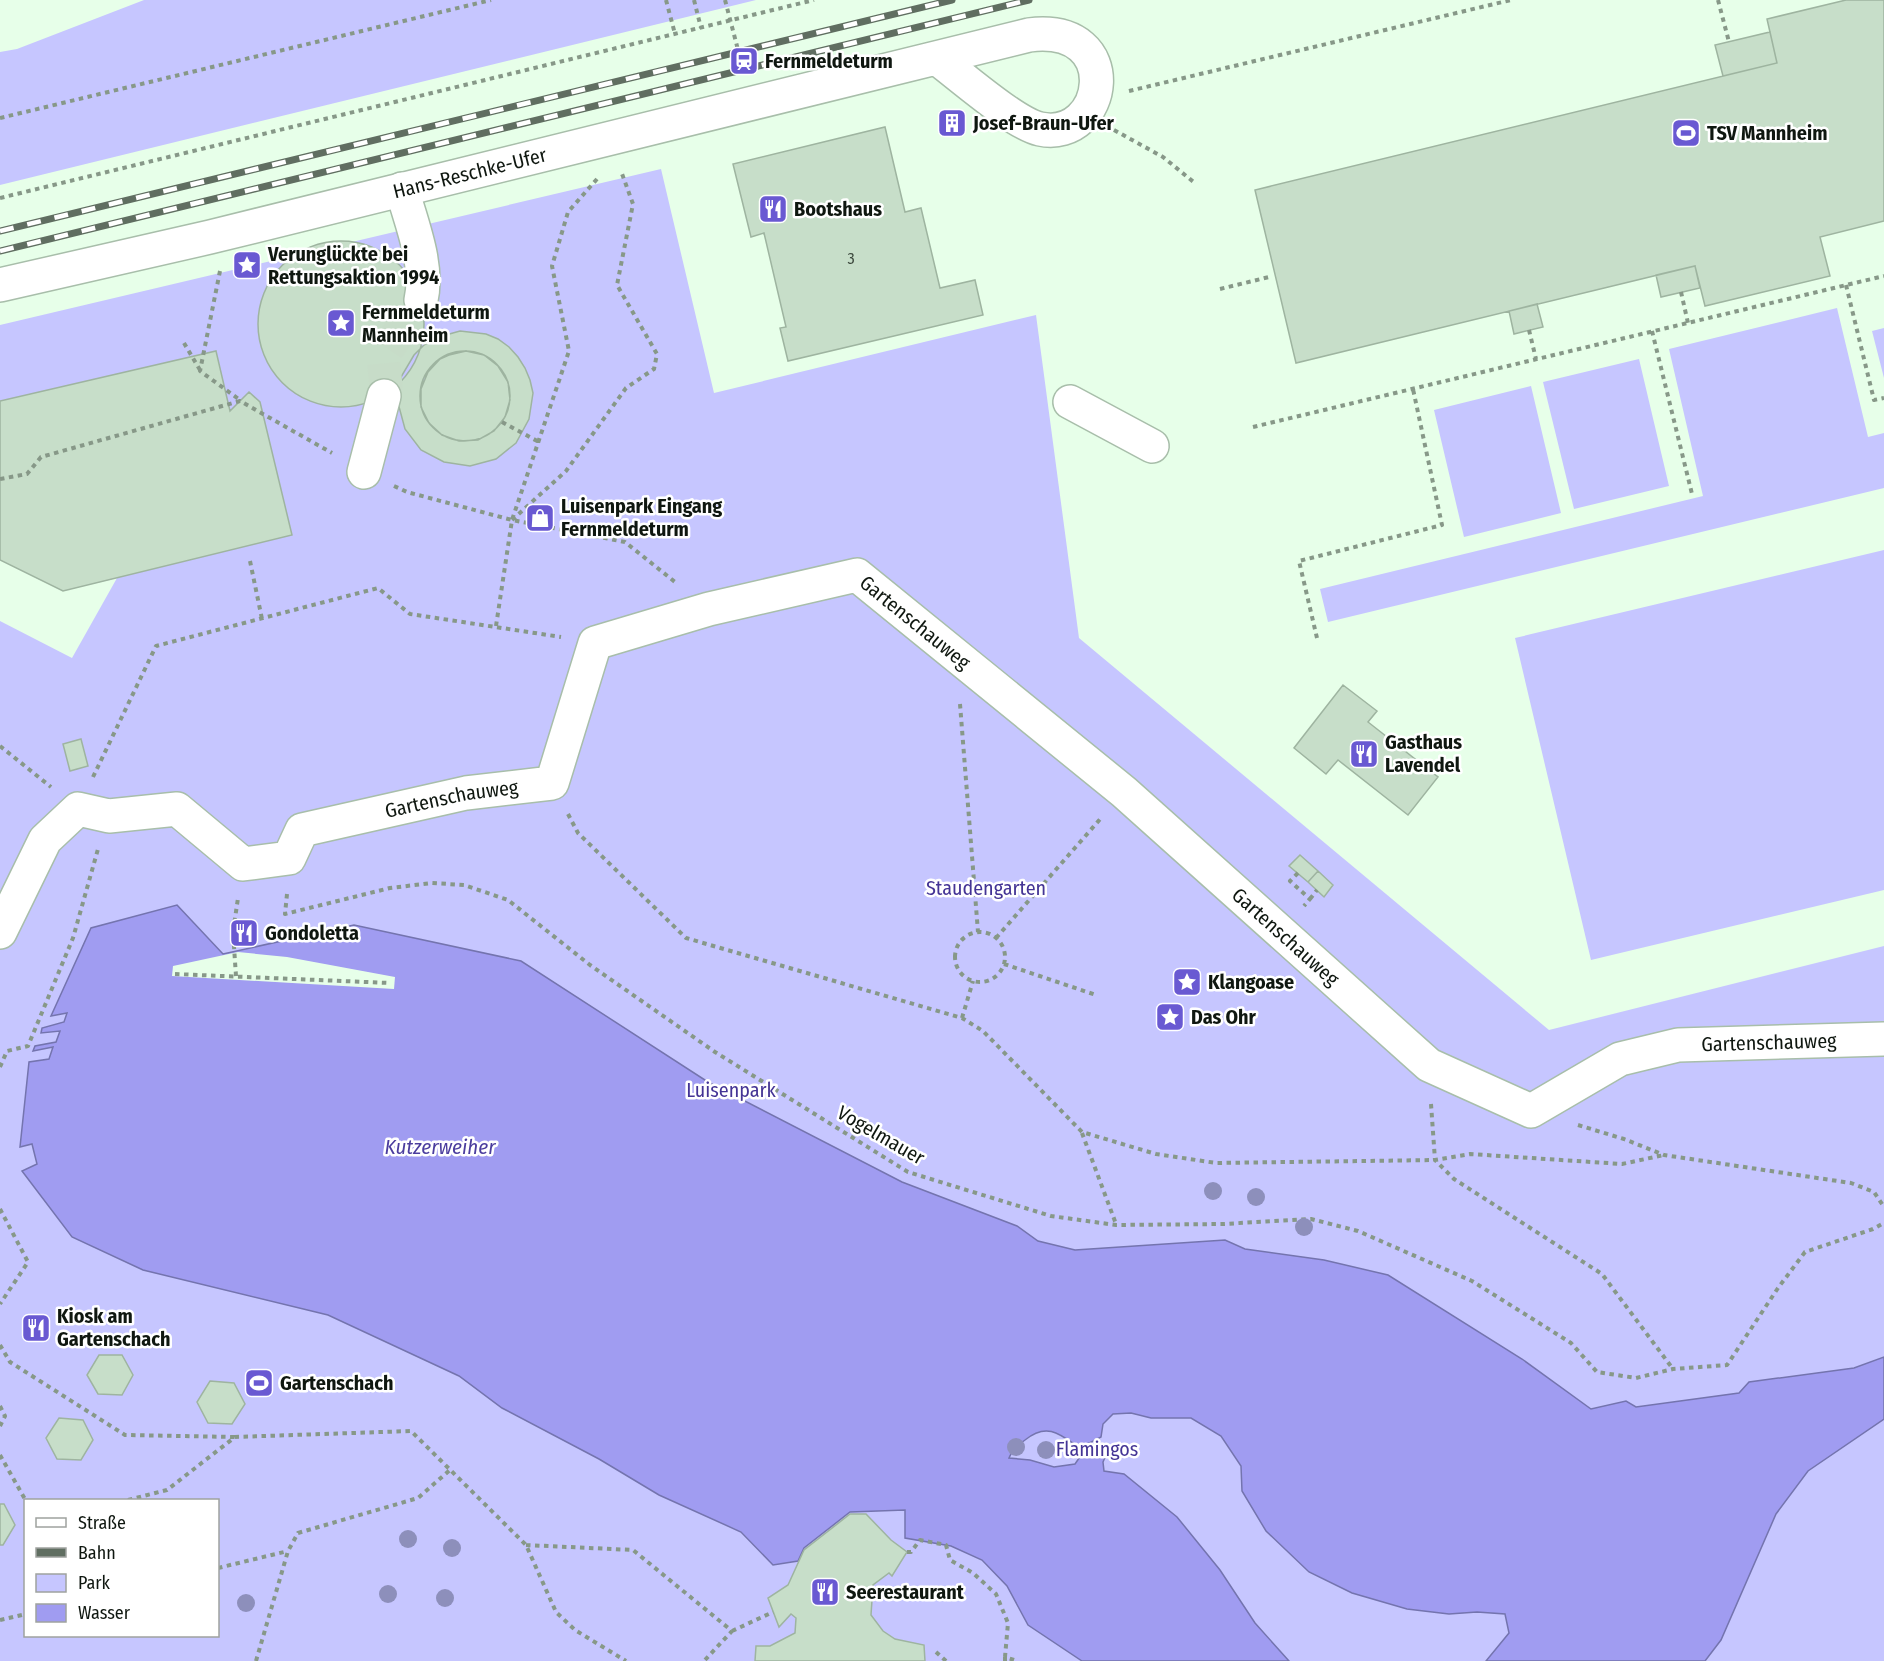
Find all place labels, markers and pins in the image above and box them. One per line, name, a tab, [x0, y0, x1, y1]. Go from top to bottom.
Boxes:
station icon: Fernmeldeturm	[728, 45, 760, 77]
place label: Fernmeldeturm	[765, 49, 893, 73]
building icon: Josef-Braun-Ufer	[936, 107, 968, 139]
place label: Josef-Braun-Ufer	[972, 111, 1115, 135]
sports icon: TSV Mannheim	[1670, 117, 1702, 149]
place label: TSV Mannheim	[1707, 121, 1827, 145]
restaurant icon: Bootshaus	[757, 193, 789, 225]
place label: Bootshaus	[794, 197, 882, 221]
place label: Verunglückte bei Rettungsaktion 1994	[267, 242, 439, 289]
place icon: Verunglückte bei Rettungsaktion 1994	[231, 249, 263, 281]
place label: Fernmeldeturm Mannheim	[362, 300, 490, 347]
place icon: Fernmeldeturm Mannheim	[325, 307, 357, 339]
place label: Luisenpark Eingang Fernmeldeturm	[561, 494, 722, 541]
shop icon: Luisenpark Eingang Fernmeldeturm	[524, 502, 556, 534]
place label: Gasthaus Lavendel	[1385, 730, 1462, 777]
restaurant icon: Gasthaus Lavendel	[1348, 738, 1380, 770]
restaurant icon: Gondoletta	[228, 917, 260, 949]
place label: Gondoletta	[265, 921, 359, 945]
place icon: Klangoase	[1171, 966, 1203, 998]
place label: Klangoase	[1208, 970, 1294, 994]
place icon: Das Ohr	[1154, 1001, 1186, 1033]
place label: Das Ohr	[1191, 1005, 1257, 1029]
place label: Kiosk am Gartenschach	[57, 1304, 170, 1351]
restaurant icon: Kiosk am Gartenschach	[20, 1312, 52, 1344]
sports icon: Gartenschach	[243, 1367, 275, 1399]
place label: Gartenschach	[280, 1371, 393, 1395]
restaurant icon: Seerestaurant	[809, 1576, 841, 1608]
place label: Seerestaurant	[846, 1580, 965, 1604]

